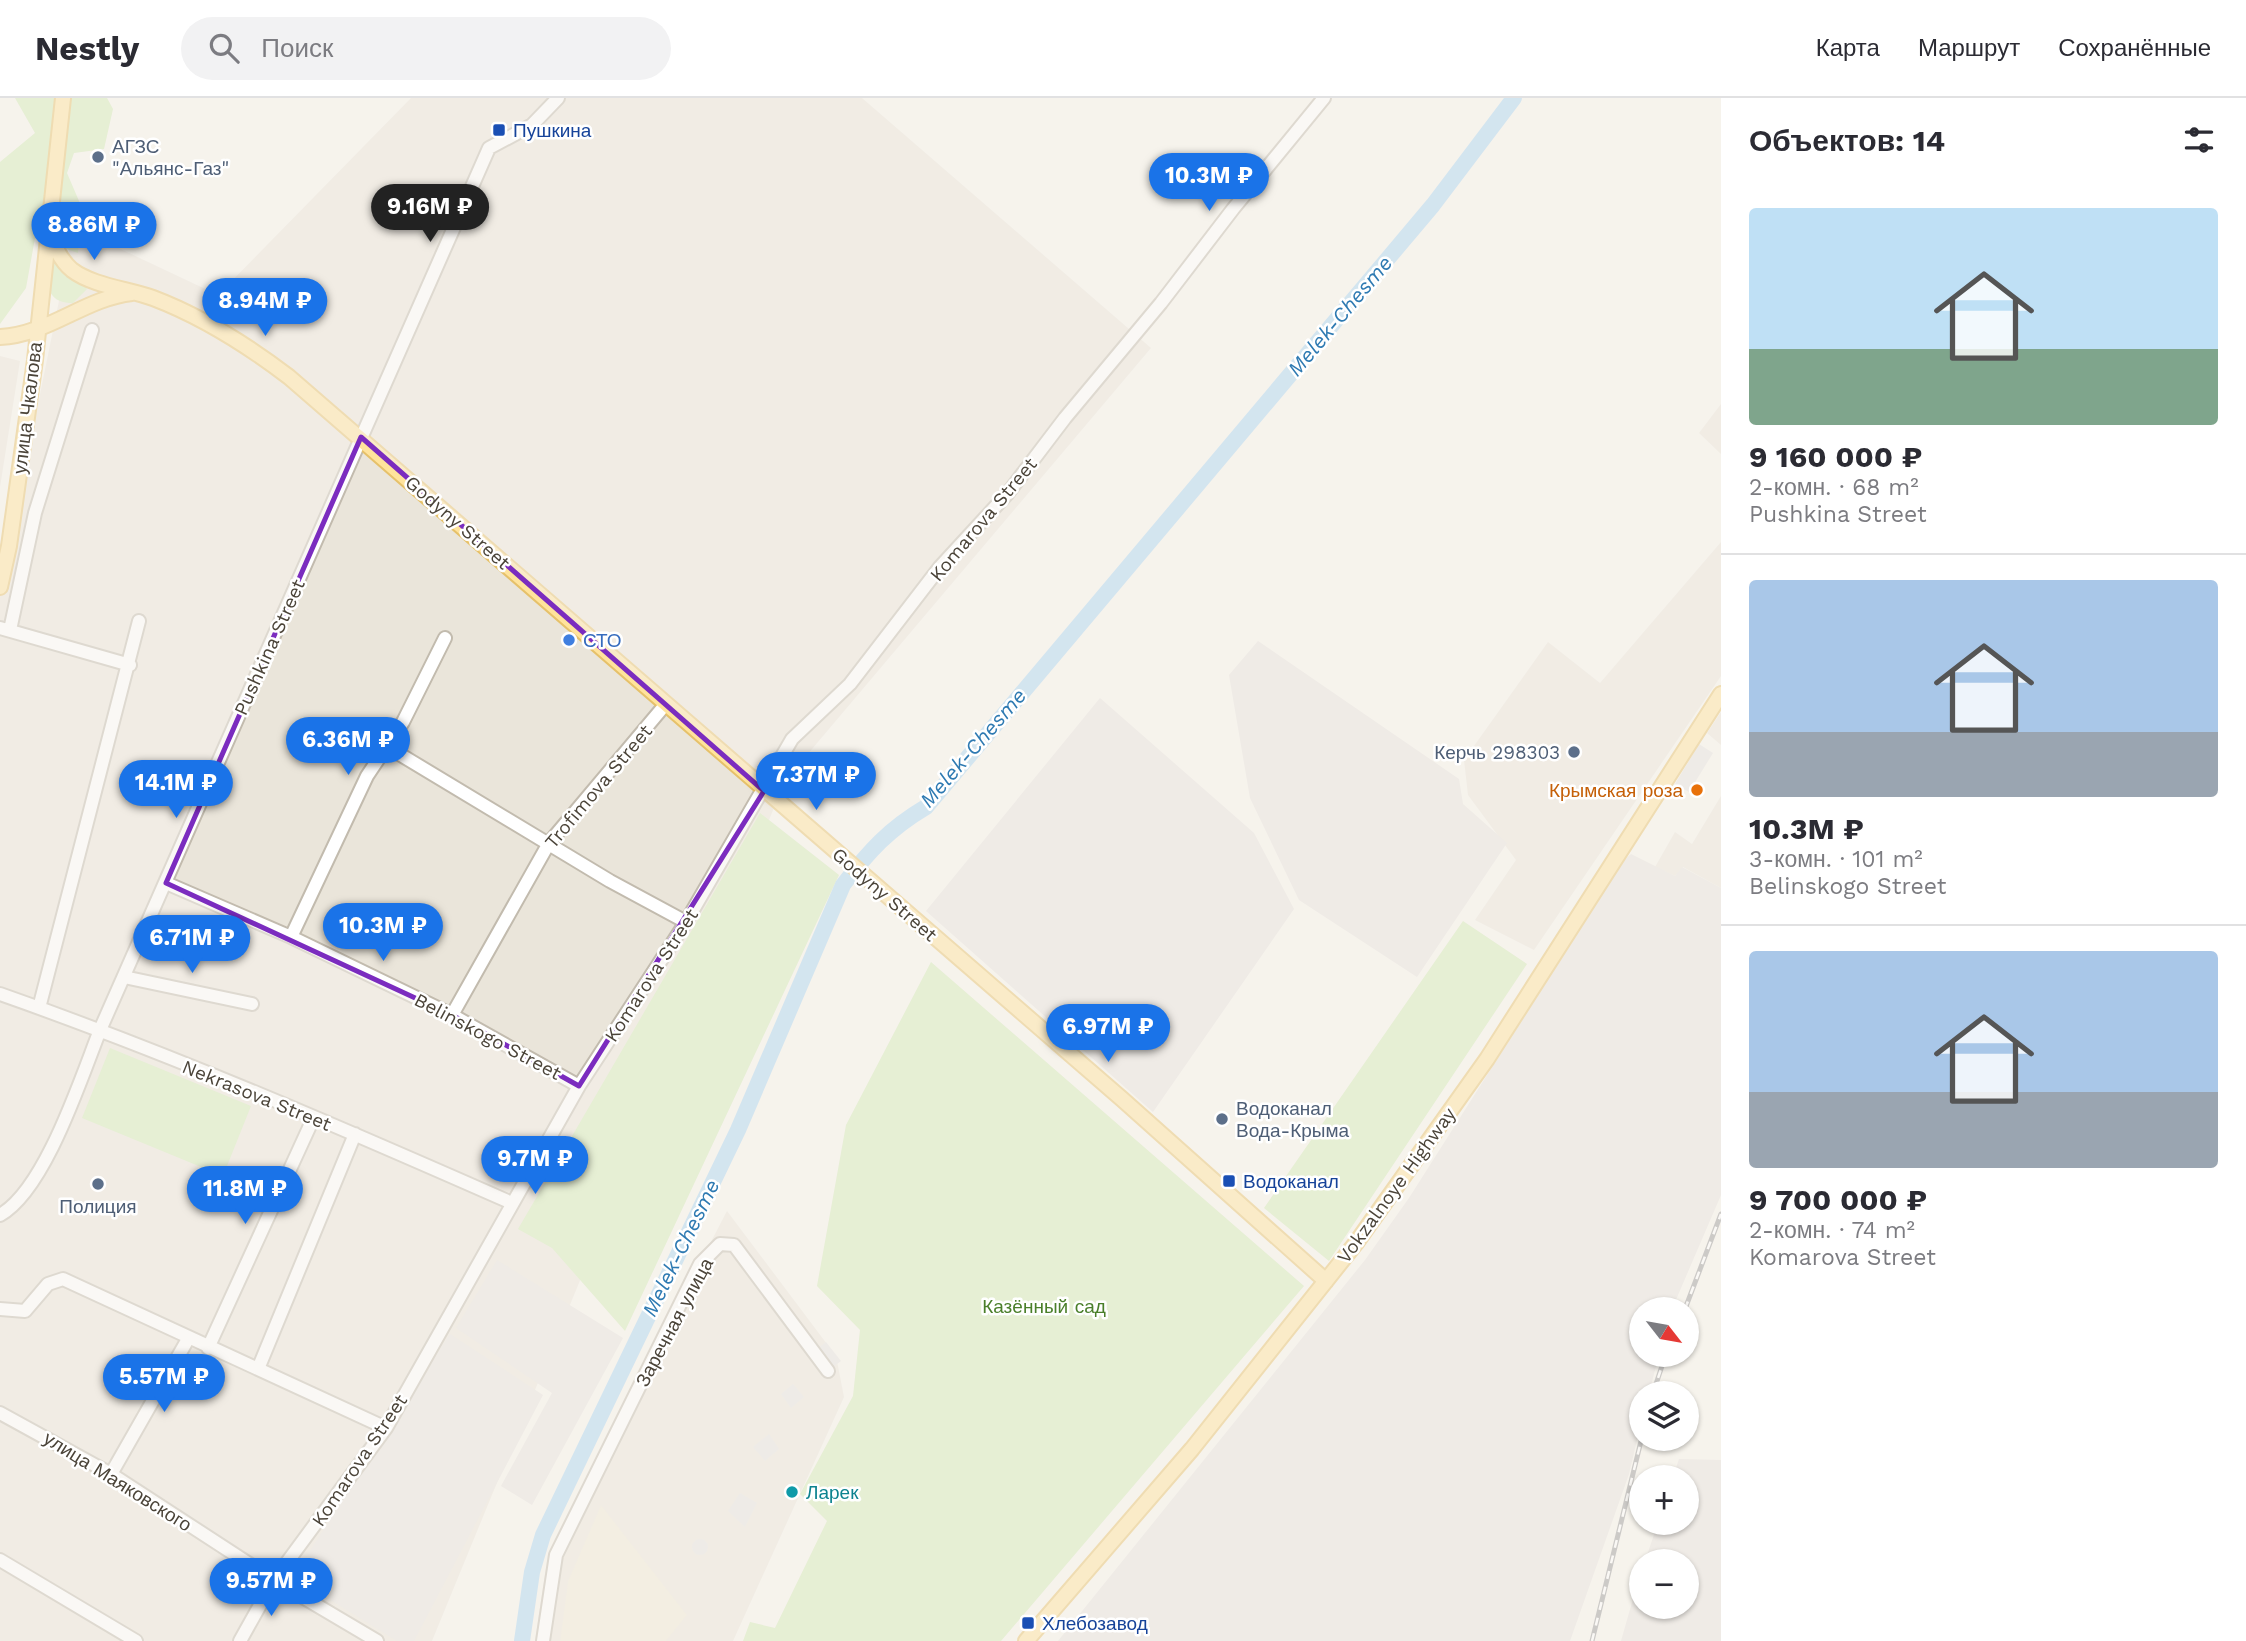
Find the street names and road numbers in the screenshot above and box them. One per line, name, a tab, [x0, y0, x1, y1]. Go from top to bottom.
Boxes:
street label: улица Чкалова	[8, 340, 47, 475]
street label: Komarova Street	[925, 453, 1042, 586]
street label: Godyny Street	[401, 471, 515, 574]
street label: Pushkina Street	[229, 576, 310, 719]
street label: Trofimova Street	[540, 720, 657, 853]
street label: Godyny Street	[828, 843, 942, 946]
street label: Komarova Street	[600, 904, 703, 1046]
street label: Belinskogo Street	[410, 988, 565, 1085]
street label: Nekrasova Street	[179, 1055, 335, 1136]
street label: Vokzalnoye Highway	[1332, 1103, 1461, 1268]
street label: Заречная улица	[631, 1254, 718, 1391]
street label: Komarova Street	[307, 1390, 412, 1531]
street label: улица Маяковского	[39, 1427, 196, 1536]

